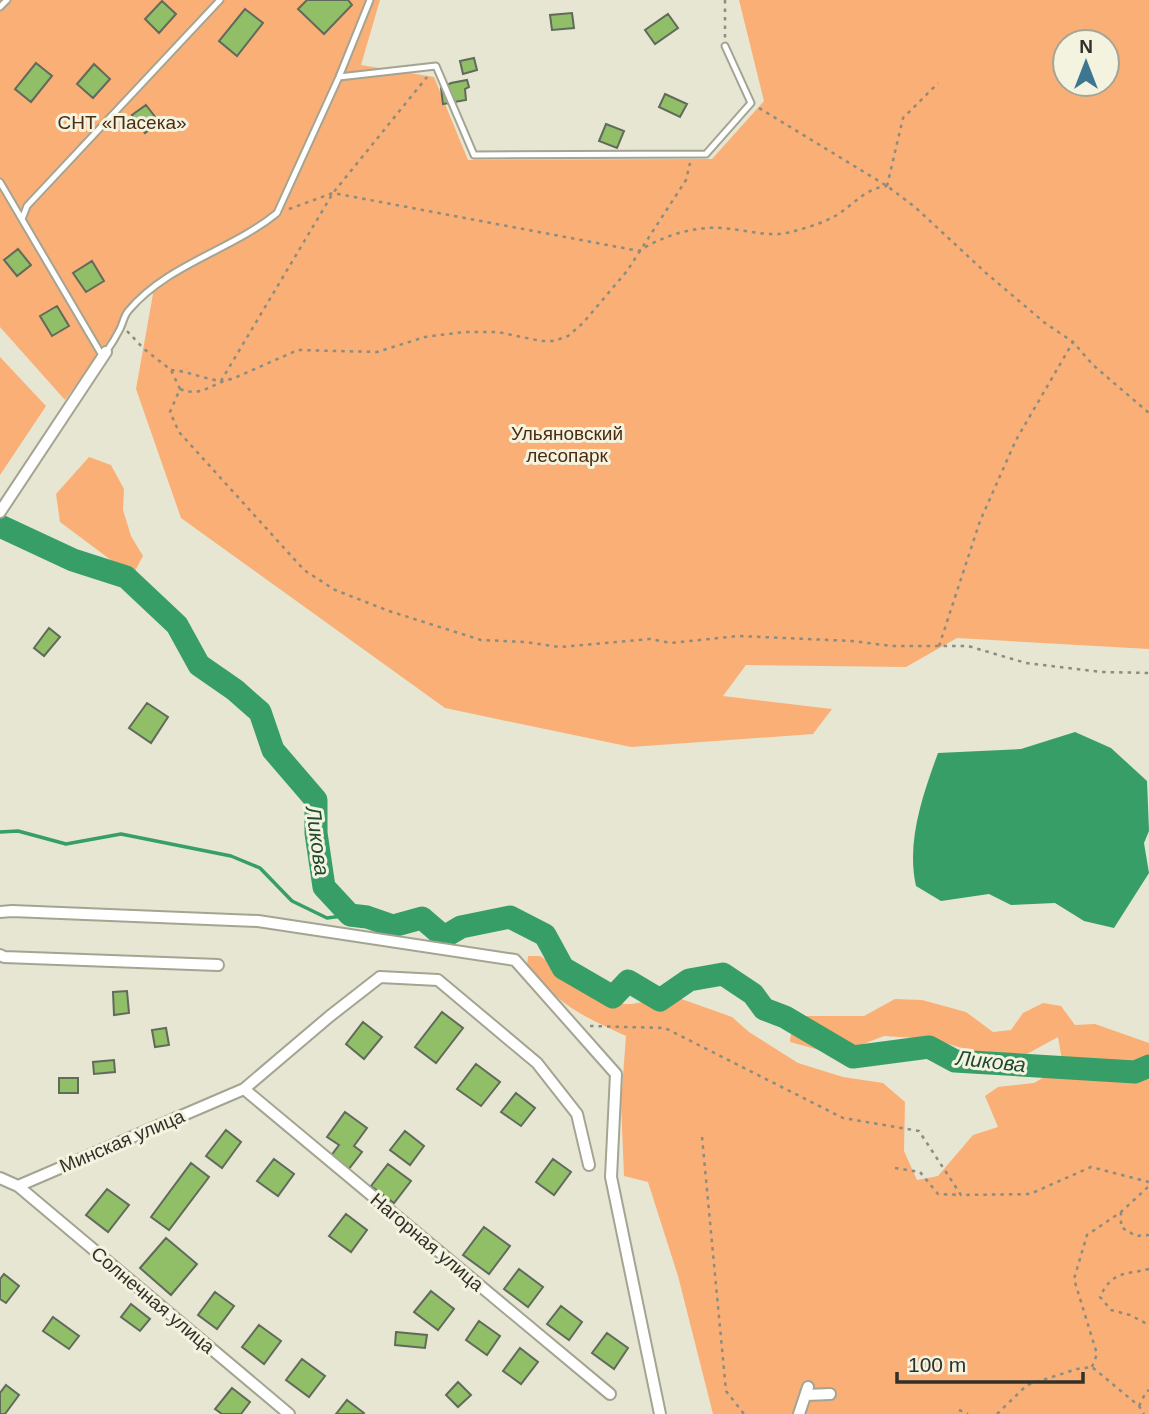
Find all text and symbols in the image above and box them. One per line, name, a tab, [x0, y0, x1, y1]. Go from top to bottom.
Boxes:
north arrow	[1051, 28, 1121, 98]
text: N	[1079, 36, 1093, 57]
park label: СНТ «Пасека»	[57, 112, 187, 133]
park label: Ульяновский лесопарк	[511, 423, 623, 466]
water label: Ликова	[301, 803, 334, 877]
water label: Ликова	[953, 1046, 1027, 1076]
street label: Минская улица	[56, 1105, 188, 1177]
street label: Нагорная улица	[366, 1189, 488, 1296]
street label: Солнечная улица	[87, 1242, 219, 1358]
scale bar	[897, 1340, 1082, 1384]
text: 100 m	[908, 1353, 966, 1376]

